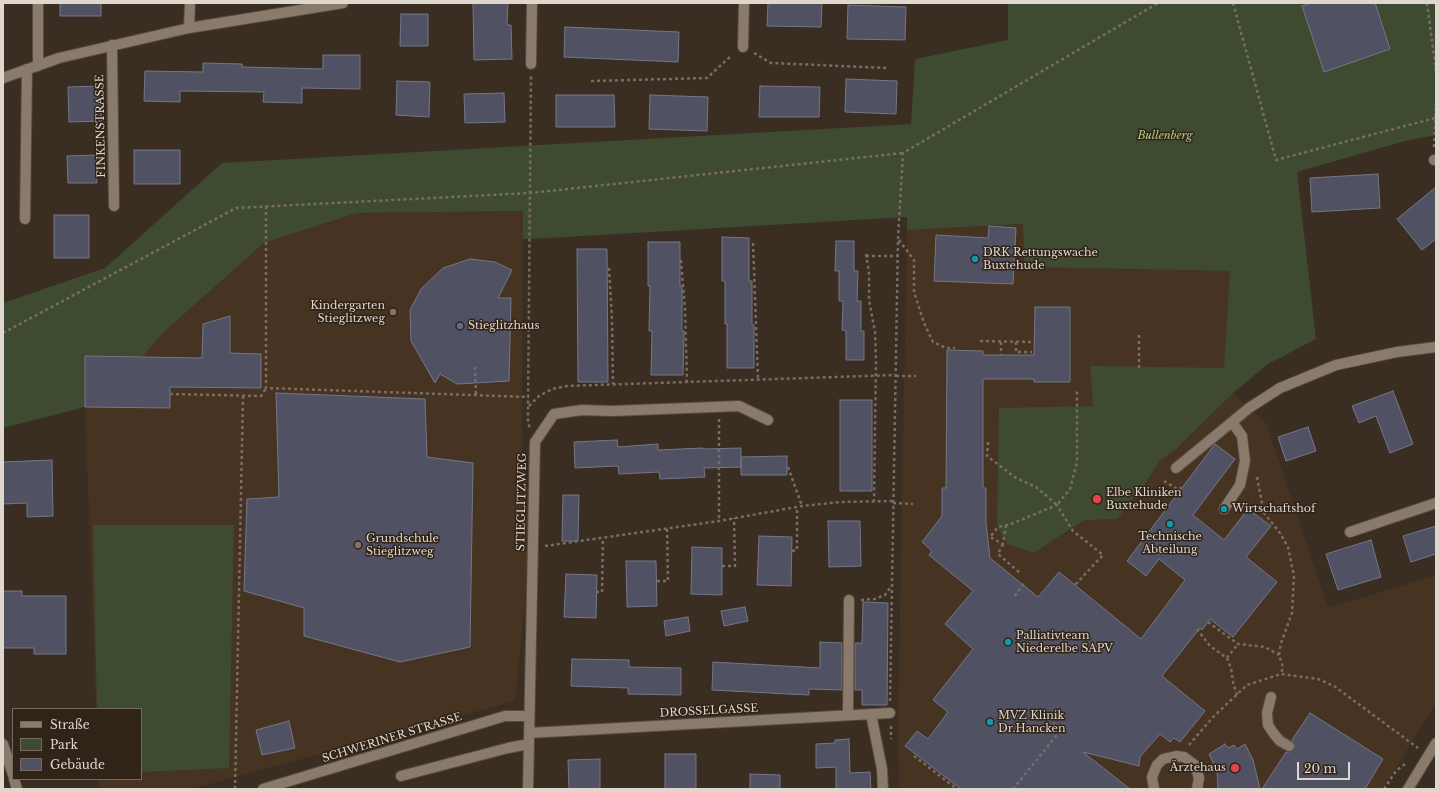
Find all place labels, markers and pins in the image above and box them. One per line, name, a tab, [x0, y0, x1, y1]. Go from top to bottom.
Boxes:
place label: DRK Rettungswache Buxtehude	[983, 246, 1098, 272]
marker: DRK Rettungswache Buxtehude	[970, 254, 980, 264]
place label: Kindergarten Stieglitzweg	[310, 299, 385, 325]
marker: Kindergarten Stieglitzweg	[388, 307, 398, 317]
place label: Stieglitzhaus	[468, 319, 539, 333]
marker: Stieglitzhaus	[455, 321, 465, 331]
place label: Elbe Kliniken Buxtehude	[1106, 486, 1182, 512]
marker: Elbe Kliniken Buxtehude	[1091, 493, 1103, 505]
place label: Wirtschaftshof	[1232, 502, 1316, 516]
marker: Wirtschaftshof	[1219, 504, 1229, 514]
marker: Technische Abteilung	[1165, 519, 1175, 529]
place label: Technische Abteilung	[1138, 530, 1202, 556]
place label: Grundschule Stieglitzweg	[366, 532, 439, 558]
marker: Grundschule Stieglitzweg	[353, 540, 363, 550]
place label: Palliativteam Niederelbe SAPV	[1016, 629, 1113, 655]
marker: Palliativteam Niederelbe SAPV	[1003, 637, 1013, 647]
place label: MVZ Klinik Dr.Hancken	[998, 709, 1065, 735]
marker: MVZ Klinik Dr.Hancken	[985, 717, 995, 727]
place label: Ärztehaus	[1170, 761, 1226, 775]
marker: Ärztehaus	[1229, 762, 1241, 774]

